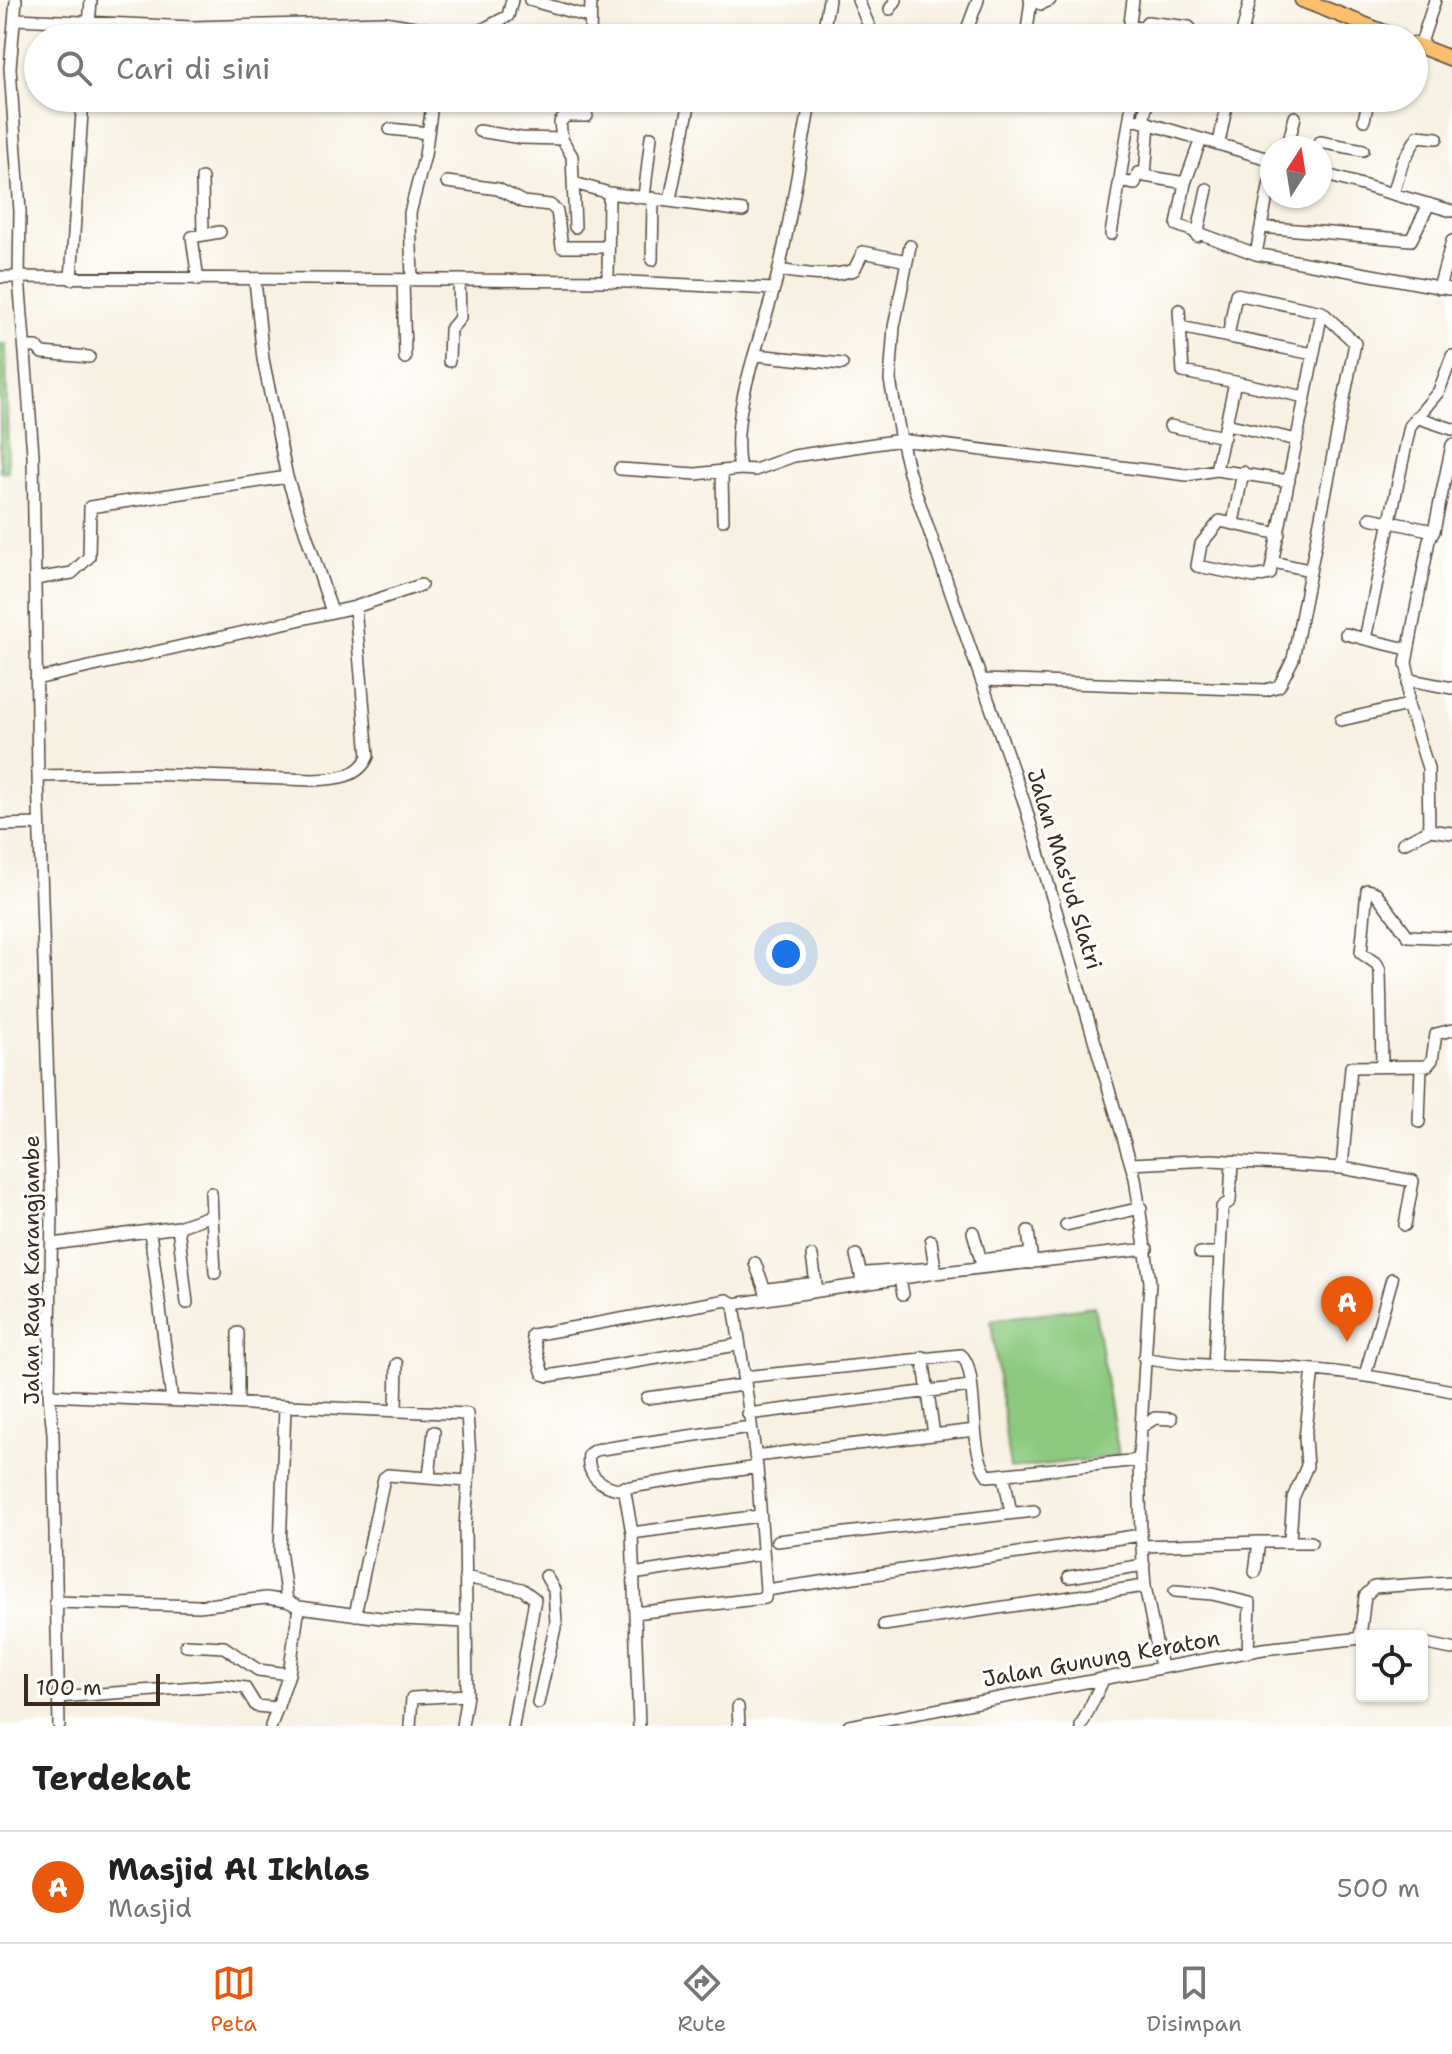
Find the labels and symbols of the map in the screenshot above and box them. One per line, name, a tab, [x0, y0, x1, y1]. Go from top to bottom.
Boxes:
north arrow	[1260, 136, 1332, 208]
street label: Jalan Mas'ud Slatri	[1020, 765, 1109, 973]
your location	[766, 934, 806, 974]
street label: Jalan Raya Karangjambe	[17, 1135, 46, 1405]
pin: A	[1321, 1276, 1373, 1342]
street label: Jalan Gunung Keraton	[980, 1623, 1222, 1694]
scale bar	[24, 1670, 160, 1706]

